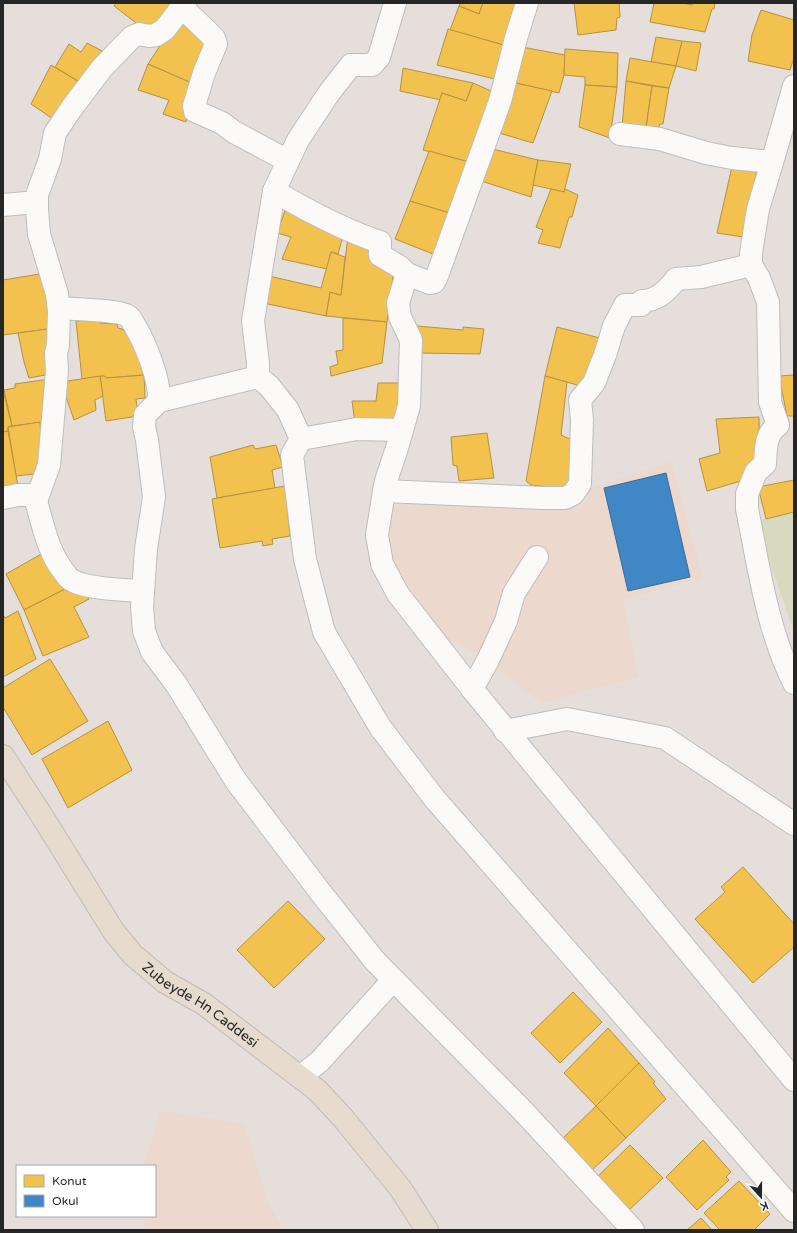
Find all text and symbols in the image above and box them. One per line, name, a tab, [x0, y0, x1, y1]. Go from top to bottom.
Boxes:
street label: Zubeyde Hn Caddesi	[139, 958, 262, 1051]
legend	[16, 1165, 156, 1217]
text: Konut	[52, 1174, 87, 1188]
north arrow	[741, 1177, 781, 1217]
text: Okul	[52, 1194, 78, 1208]
text: K	[758, 1198, 770, 1213]

